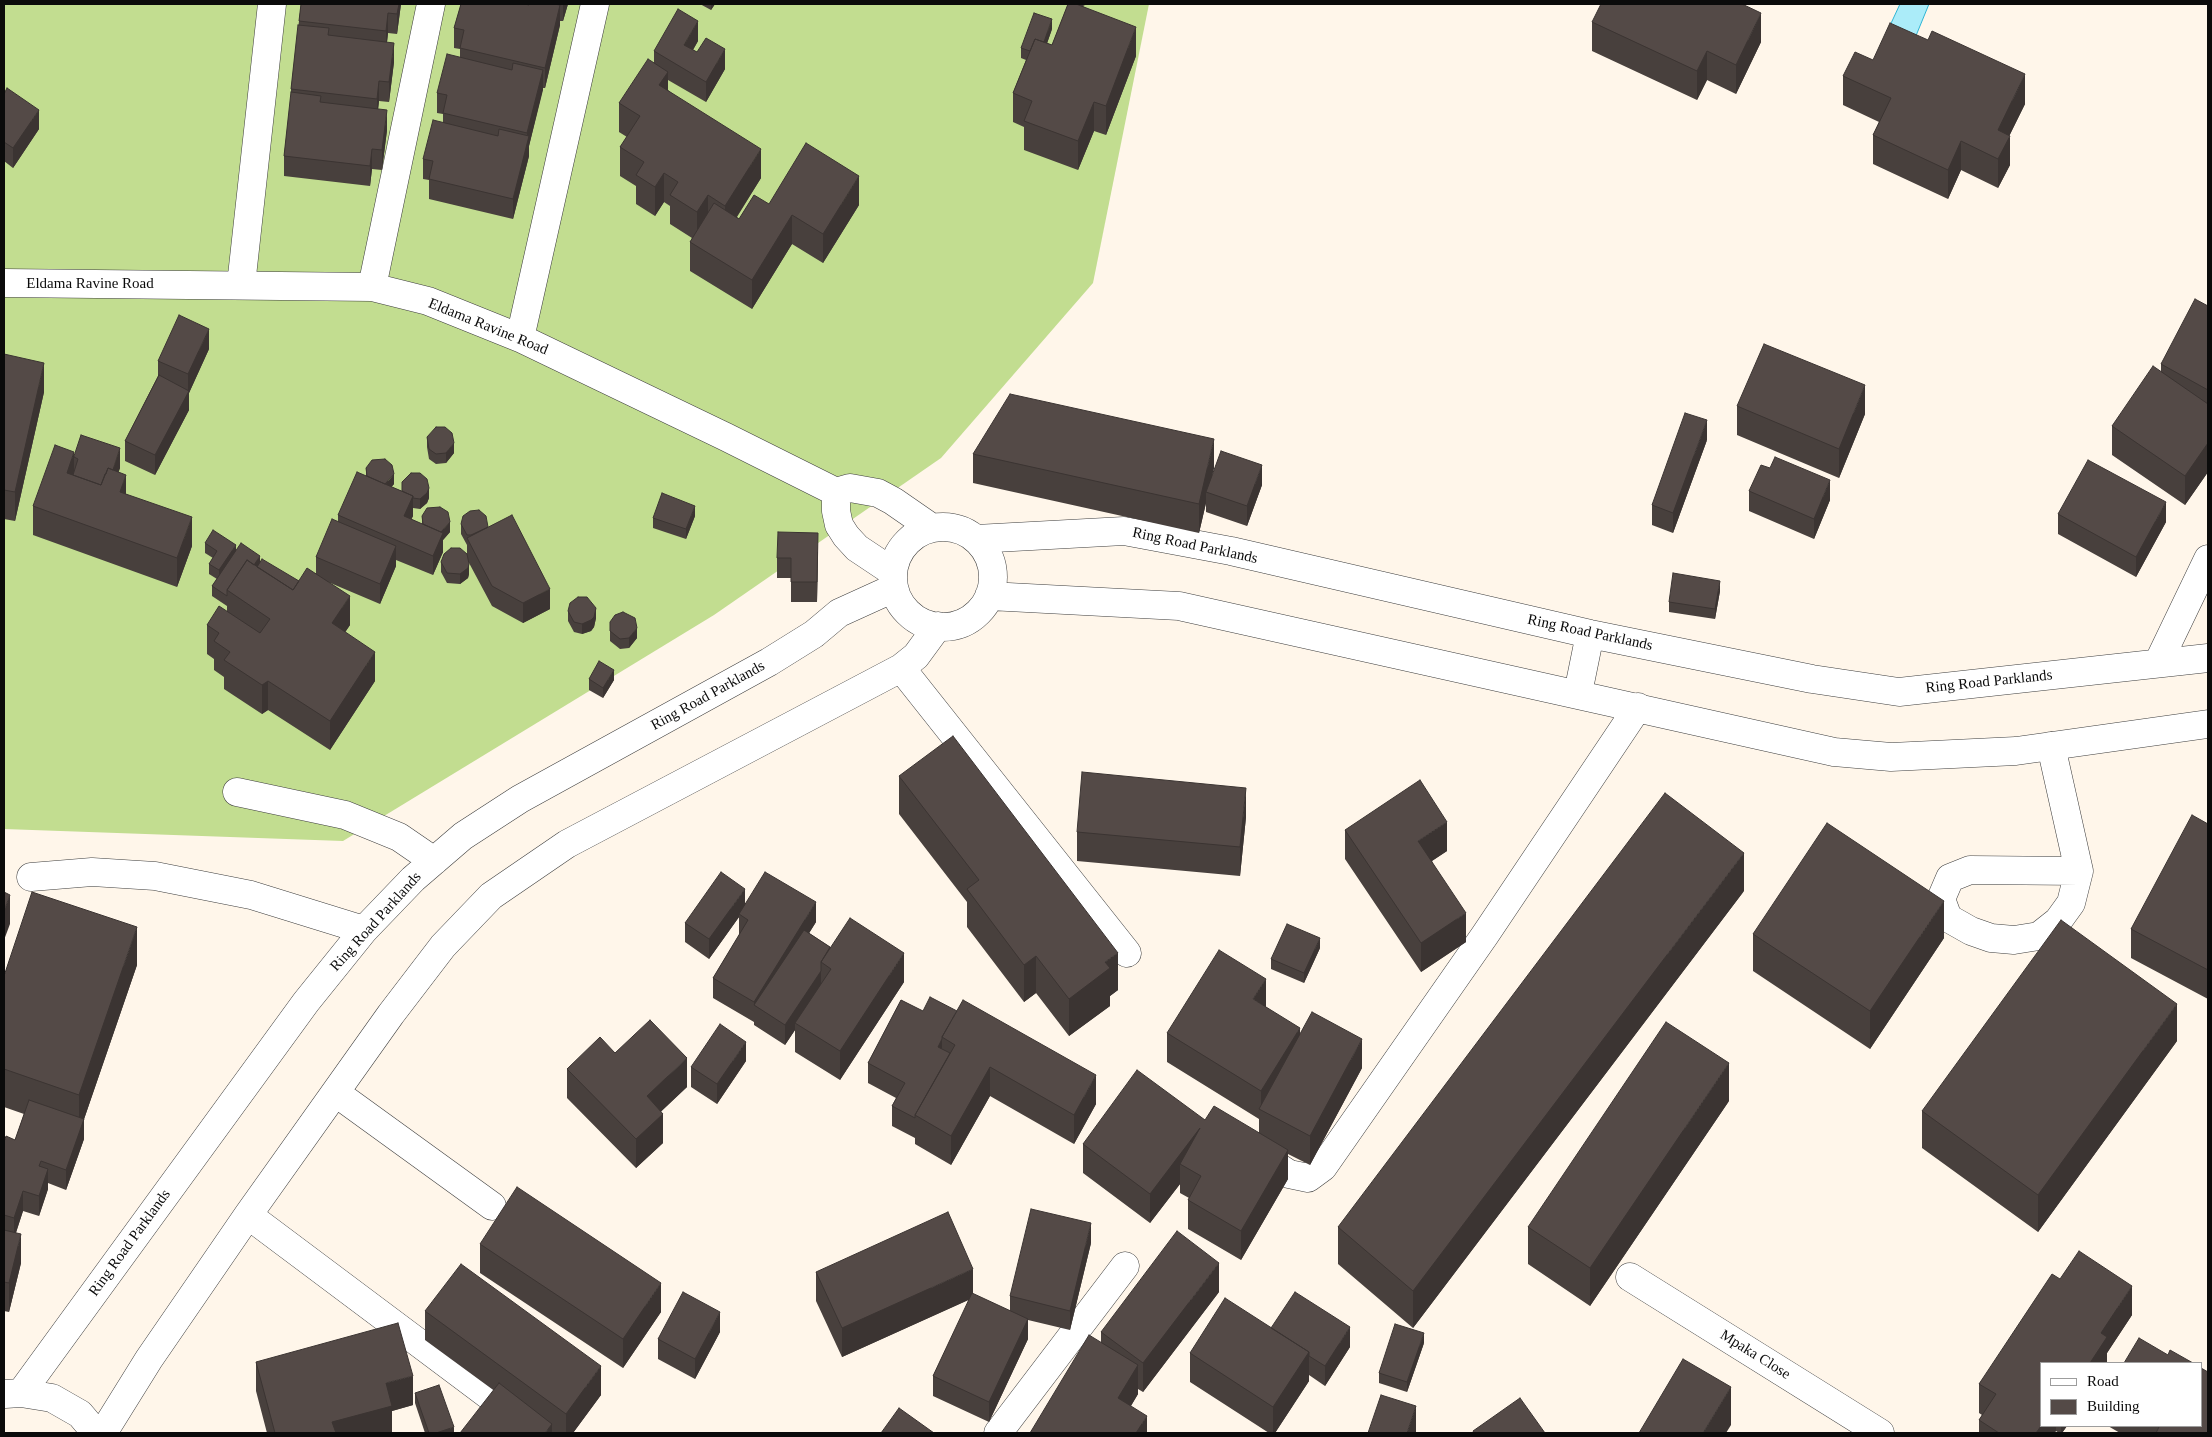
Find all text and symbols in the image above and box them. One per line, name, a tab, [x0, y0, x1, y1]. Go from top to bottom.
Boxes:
street label: Eldama Ravine Road	[26, 275, 154, 293]
street label: Eldama Ravine Road	[426, 295, 550, 359]
street label: Ring Road Parklands	[1131, 524, 1259, 568]
street label: Ring Road Parklands	[1526, 611, 1654, 655]
street label: Ring Road Parklands	[648, 657, 768, 735]
street label: Ring Road Parklands	[1925, 666, 2053, 698]
street label: Ring Road Parklands	[327, 869, 425, 975]
street label: Ring Road Parklands	[85, 1186, 175, 1300]
street label: Mpaka Close	[1716, 1326, 1794, 1384]
legend	[2040, 1362, 2202, 1427]
text: Road	[2087, 1373, 2119, 1389]
text: Building	[2087, 1398, 2140, 1414]

